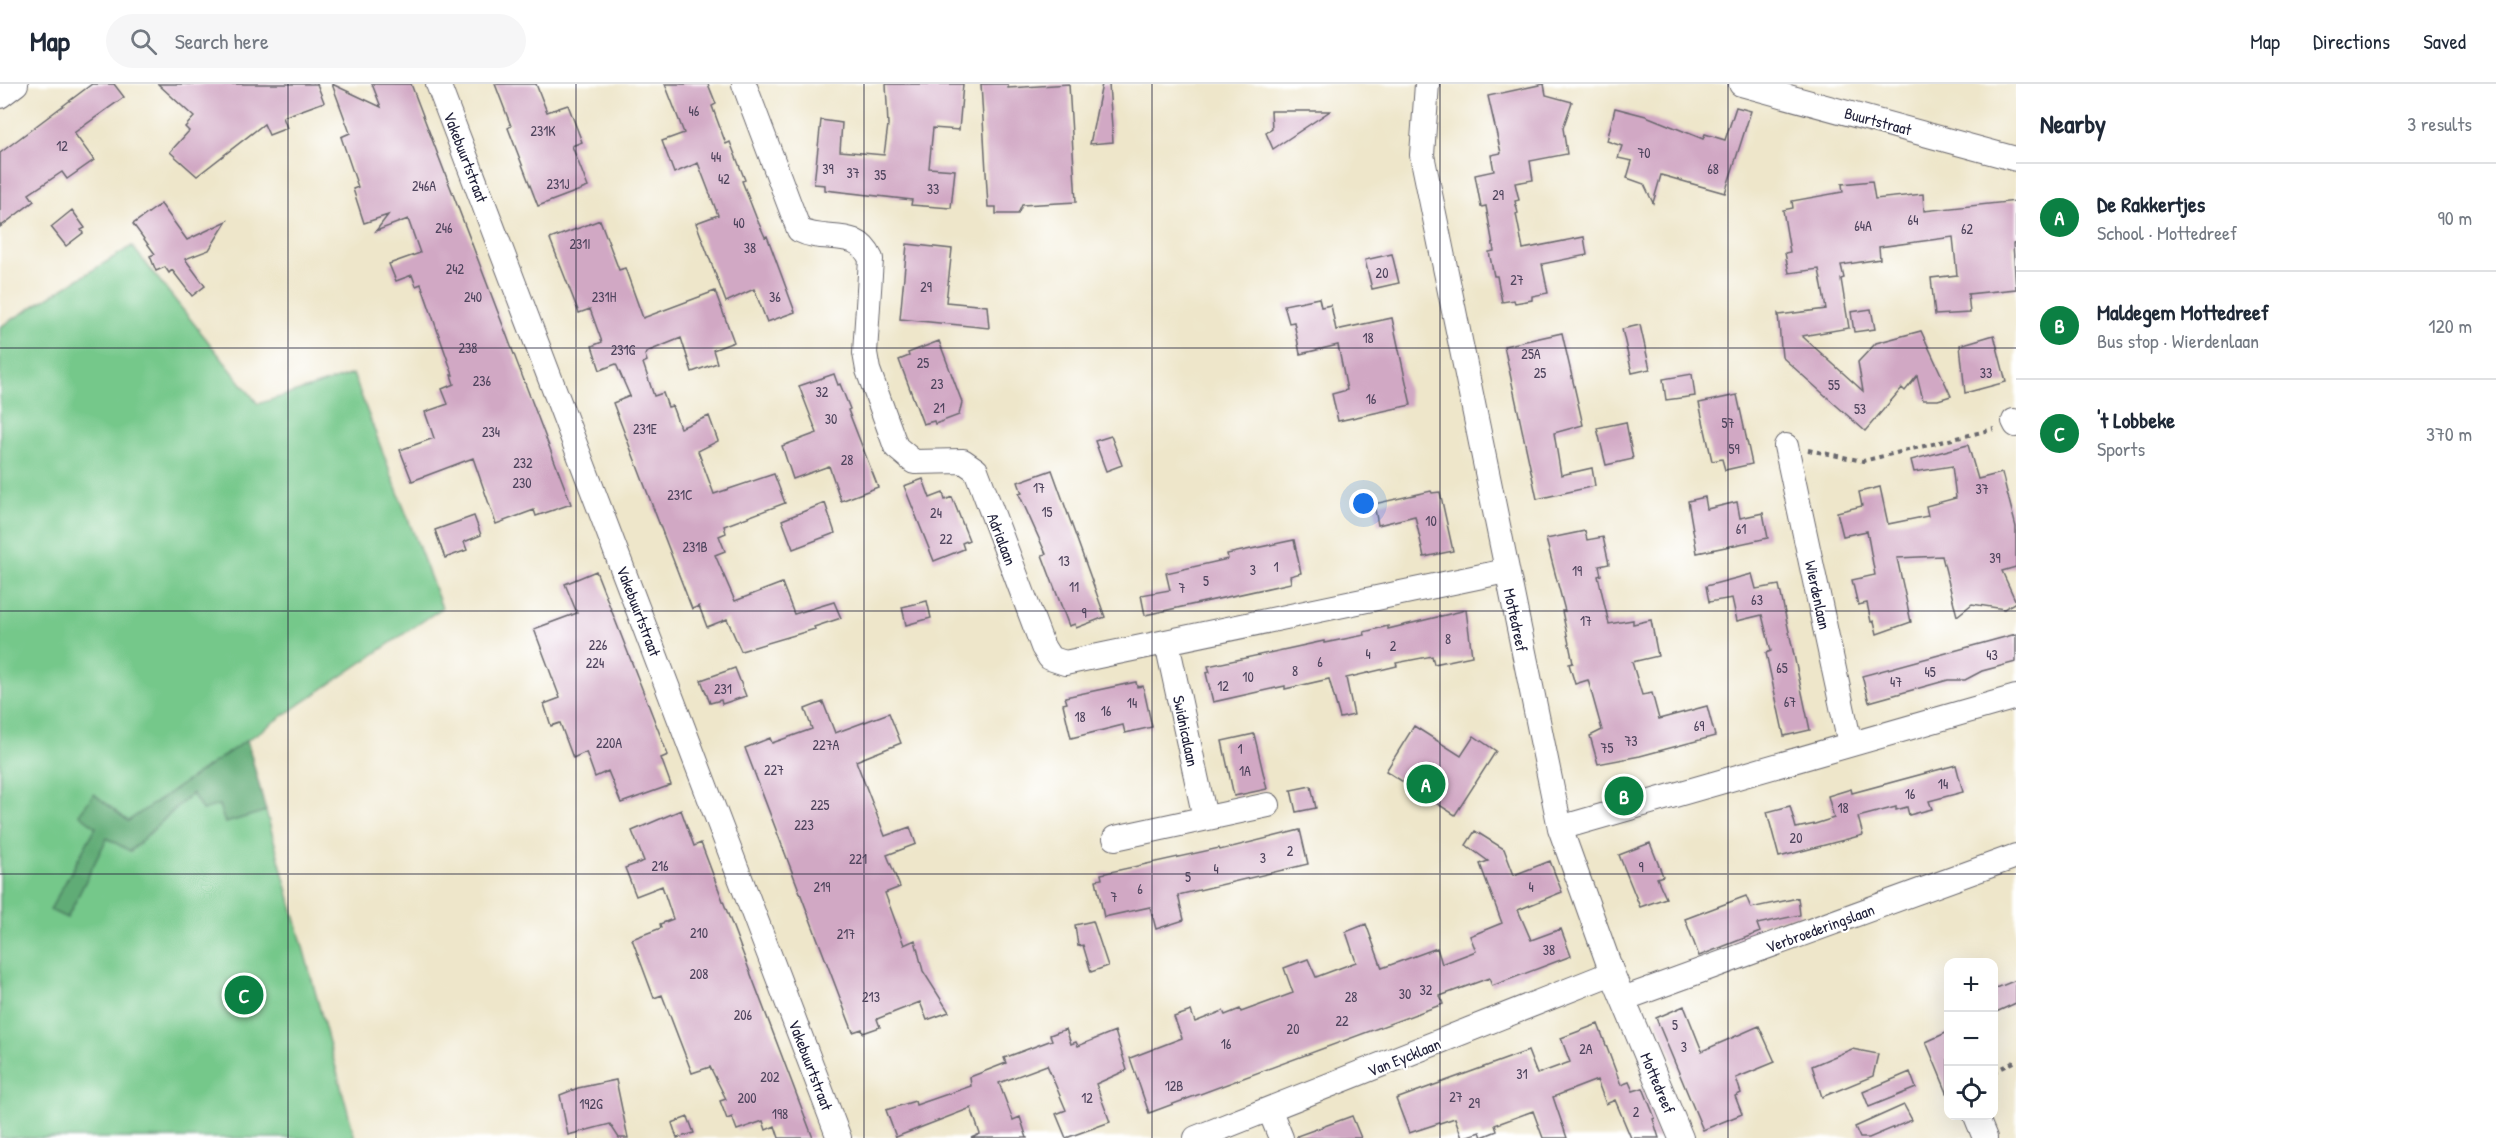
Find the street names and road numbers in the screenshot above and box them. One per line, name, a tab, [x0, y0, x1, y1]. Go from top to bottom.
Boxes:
street label: Buurtstraat	[1842, 102, 1914, 141]
street label: Vakebuurtstraat	[439, 109, 494, 206]
street label: Adrialaan	[982, 510, 1022, 568]
street label: Wierdenlaan	[1800, 559, 1836, 631]
street label: Vakebuurtstraat	[612, 563, 667, 660]
street label: Mottedreef	[1499, 586, 1533, 654]
street label: Swidnicalaan	[1168, 694, 1204, 768]
street label: Verbroederingslaan	[1763, 898, 1877, 958]
street label: Vakebuurtstraat	[784, 1017, 839, 1114]
street label: Van Eycklaan	[1364, 1032, 1444, 1082]
street label: Mottedreef	[1635, 1049, 1681, 1117]

